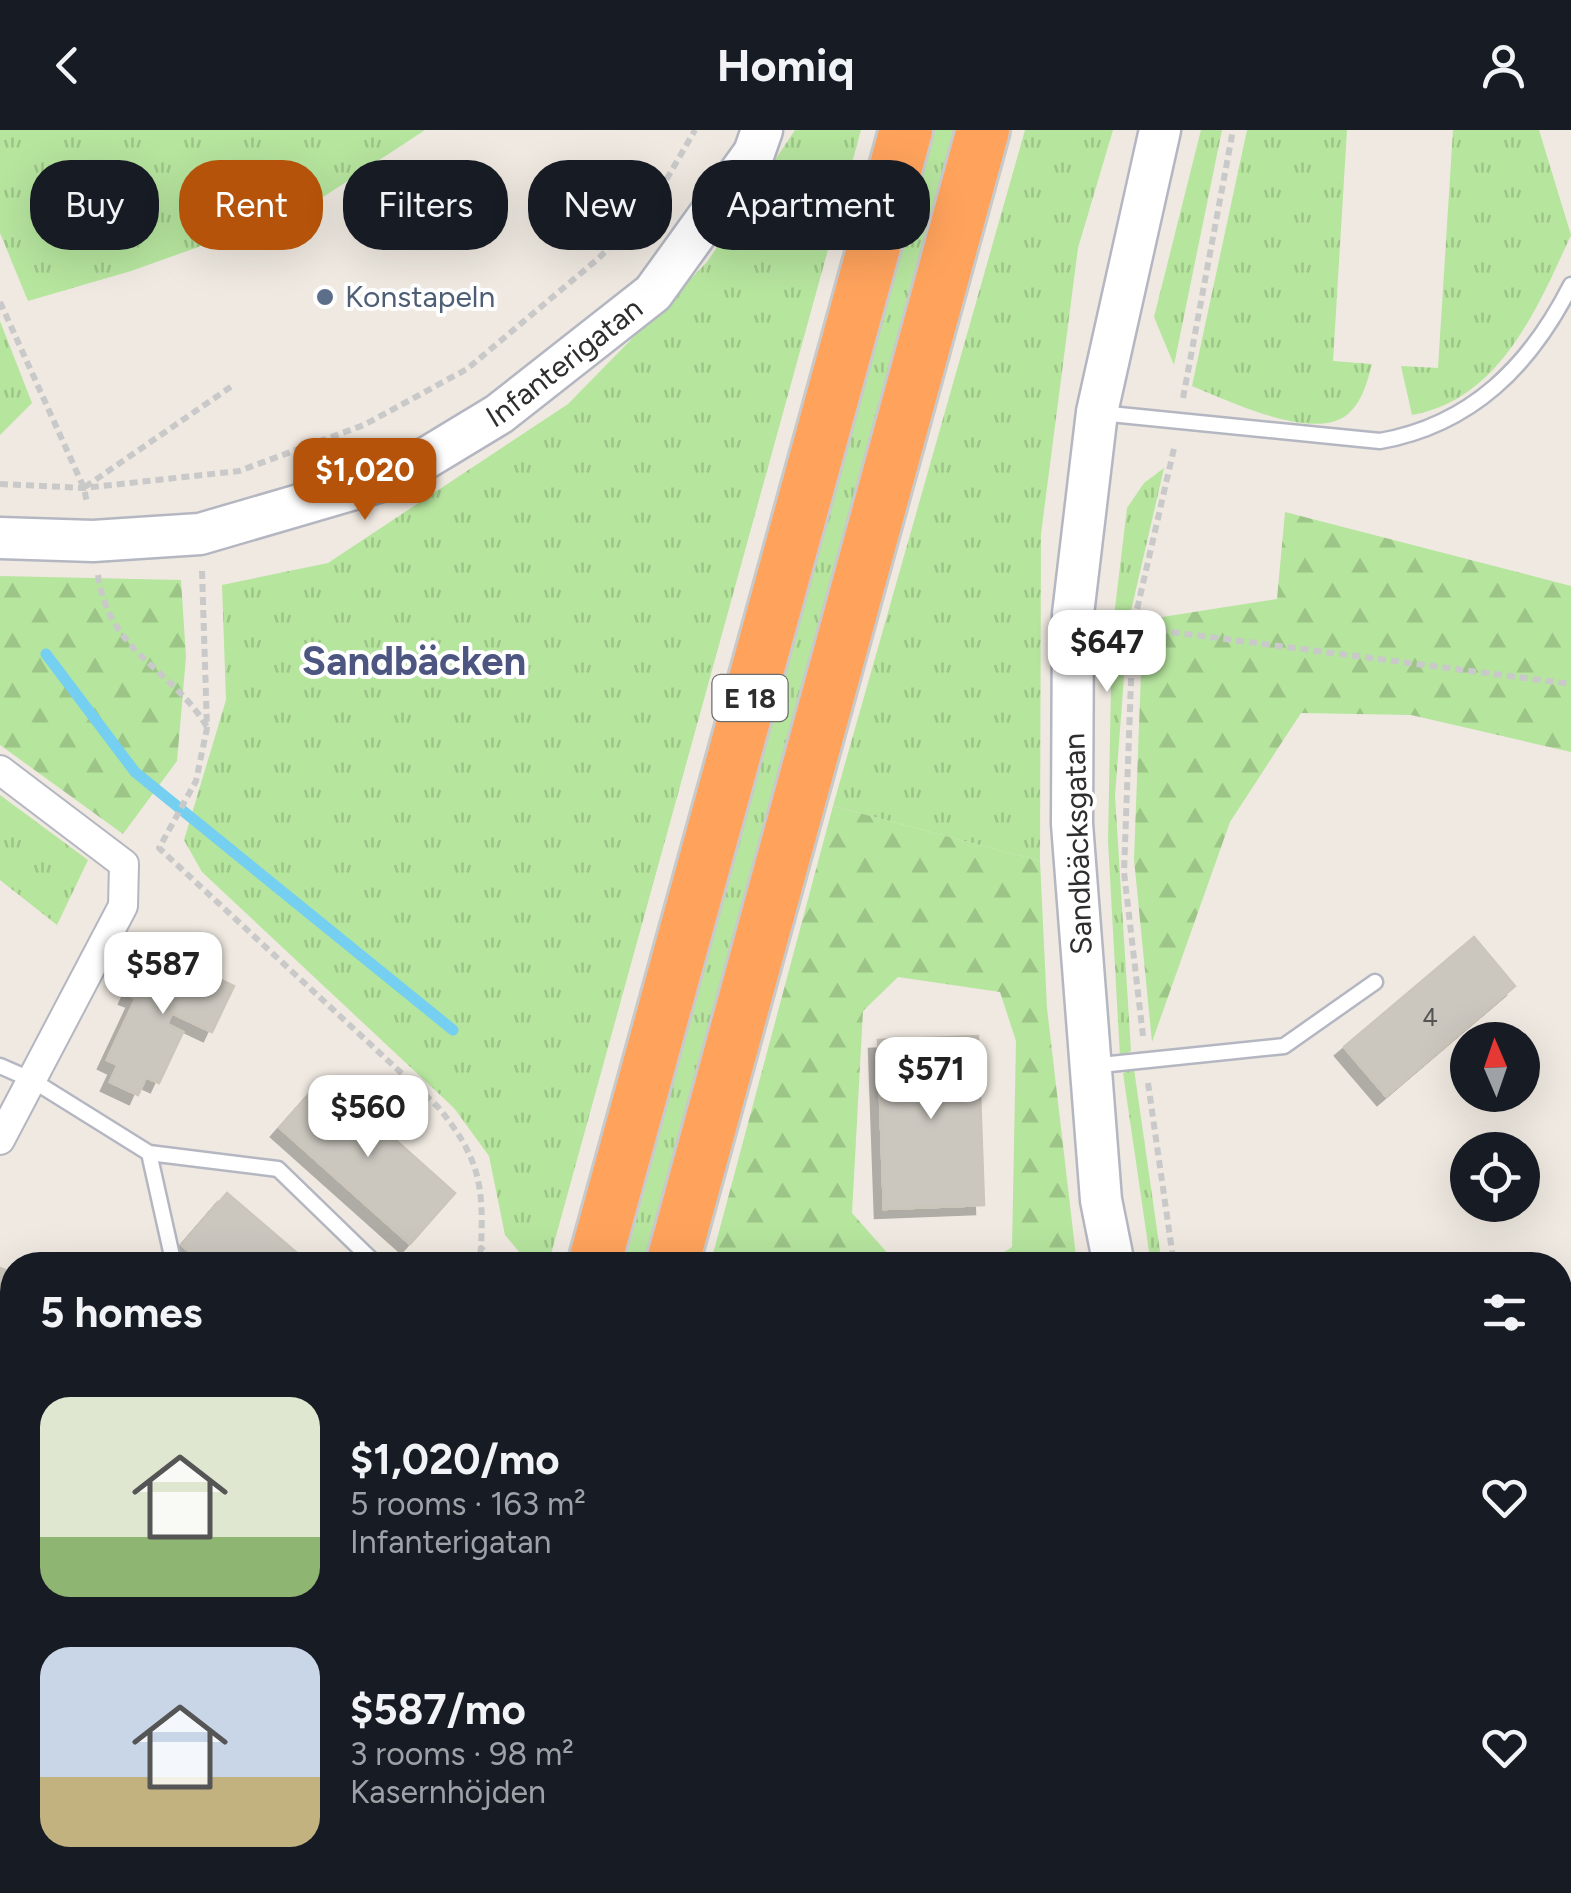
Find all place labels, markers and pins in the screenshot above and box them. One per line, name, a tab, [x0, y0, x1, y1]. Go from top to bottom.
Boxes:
place label: Konstapeln	[345, 278, 495, 315]
marker: Konstapeln	[314, 286, 336, 308]
pin: $1,020	[284, 438, 446, 523]
pin: $647	[1048, 610, 1166, 695]
pin: $587	[104, 932, 222, 1017]
pin: $571	[872, 1037, 990, 1122]
pin: $560	[309, 1075, 427, 1160]

